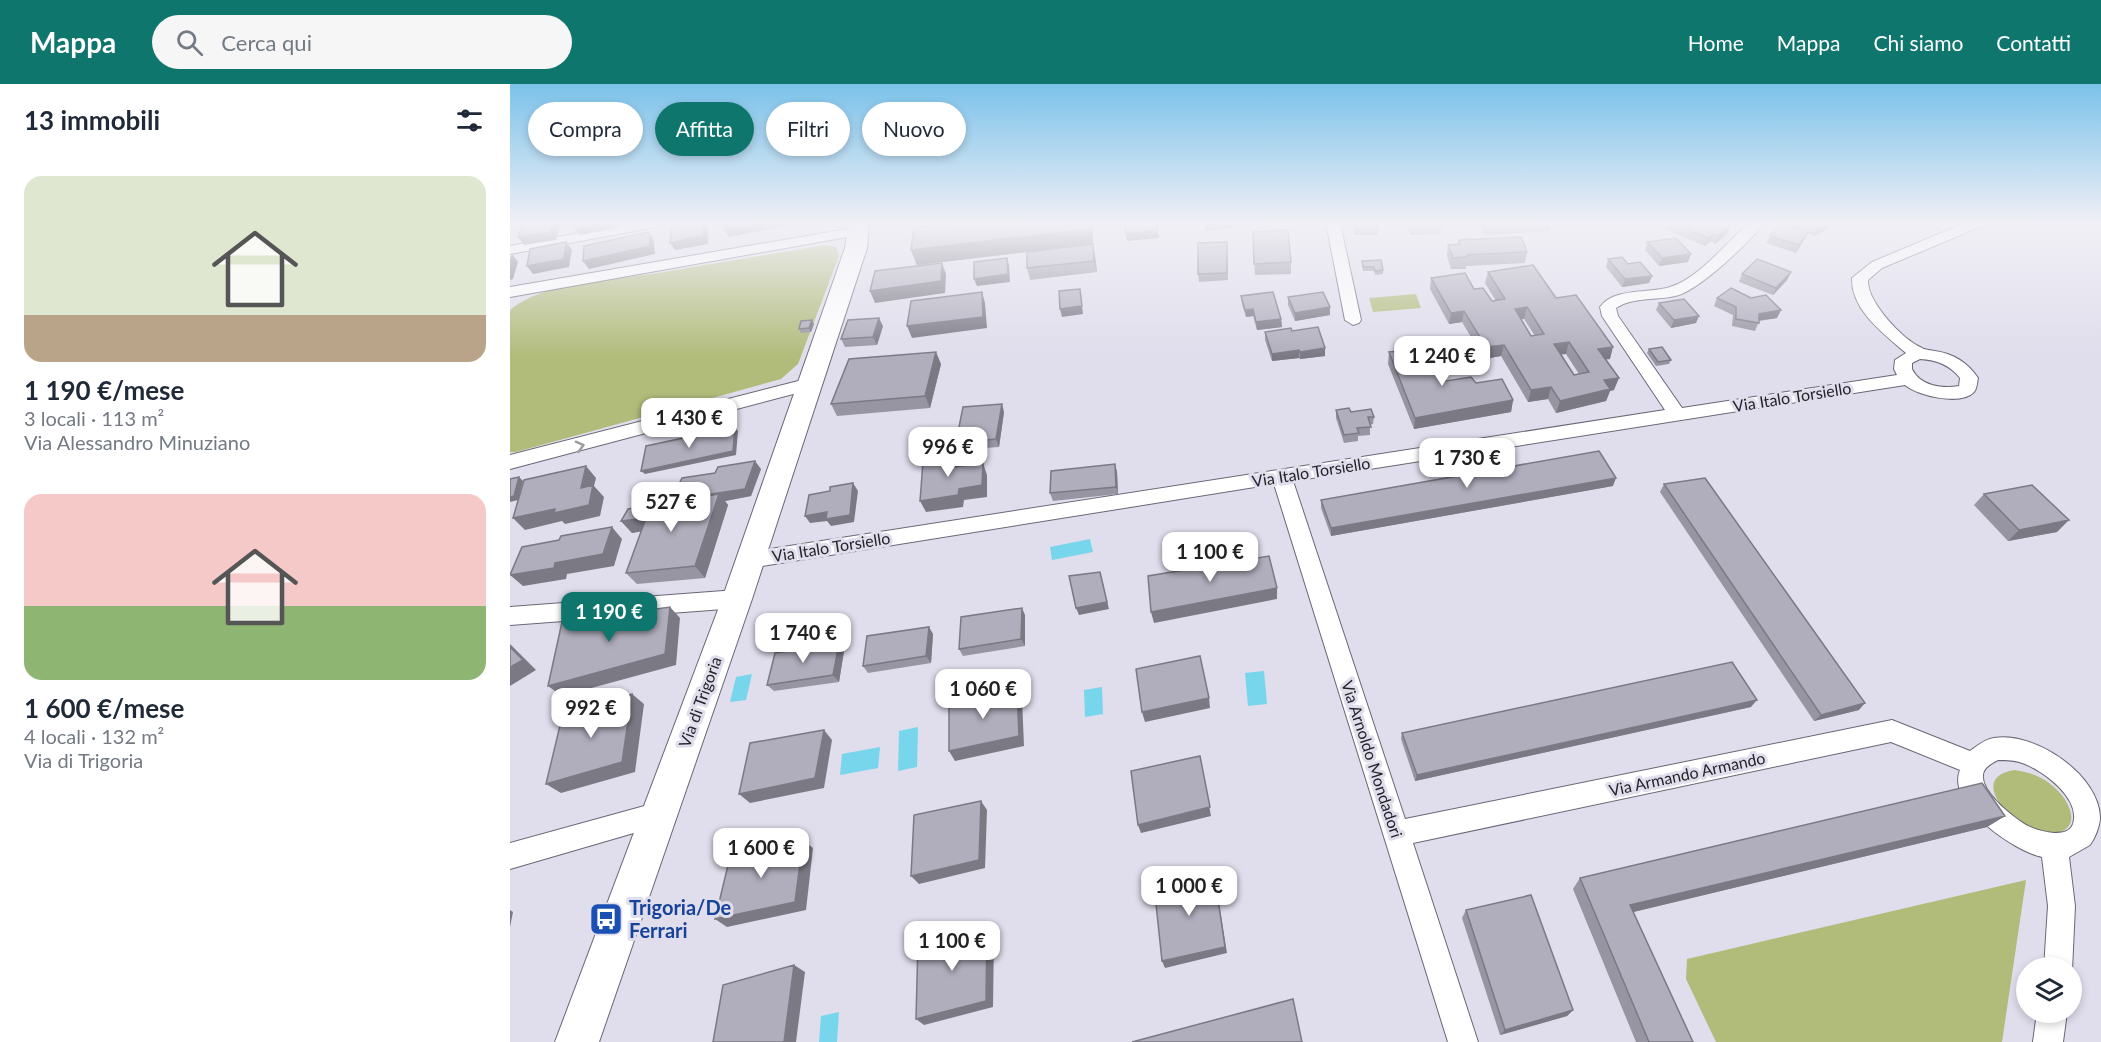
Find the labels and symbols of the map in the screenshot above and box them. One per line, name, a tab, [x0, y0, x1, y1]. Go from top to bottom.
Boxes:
pin: 1 240 €	[1387, 336, 1497, 387]
street label: Via Italo Torsiello	[1732, 378, 1852, 415]
pin: 1 430 €	[634, 398, 744, 449]
pin: 996 €	[906, 427, 990, 478]
pin: 1 730 €	[1412, 438, 1522, 489]
one-way arrow	[574, 441, 585, 453]
street label: Via Italo Torsiello	[1251, 453, 1371, 490]
pin: 527 €	[629, 482, 713, 533]
street label: Via Italo Torsiello	[771, 528, 891, 565]
pin: 1 100 €	[1155, 532, 1265, 583]
pin: 1 190 €	[554, 592, 664, 643]
pin: 1 740 €	[748, 613, 858, 664]
street label: Via di Trigoria	[674, 654, 725, 750]
pin: 1 060 €	[928, 669, 1038, 720]
street label: Via Arnoldo Mondadori	[1338, 678, 1407, 840]
pin: 992 €	[549, 688, 633, 739]
street label: Via Armando Armando	[1607, 748, 1767, 799]
pin: 1 600 €	[706, 828, 816, 879]
pin: 1 000 €	[1134, 866, 1244, 917]
place label: Trigoria/De Ferrari	[629, 895, 731, 942]
bus stop icon: Trigoria/De Ferrari	[588, 901, 624, 937]
pin: 1 100 €	[897, 921, 1007, 972]

